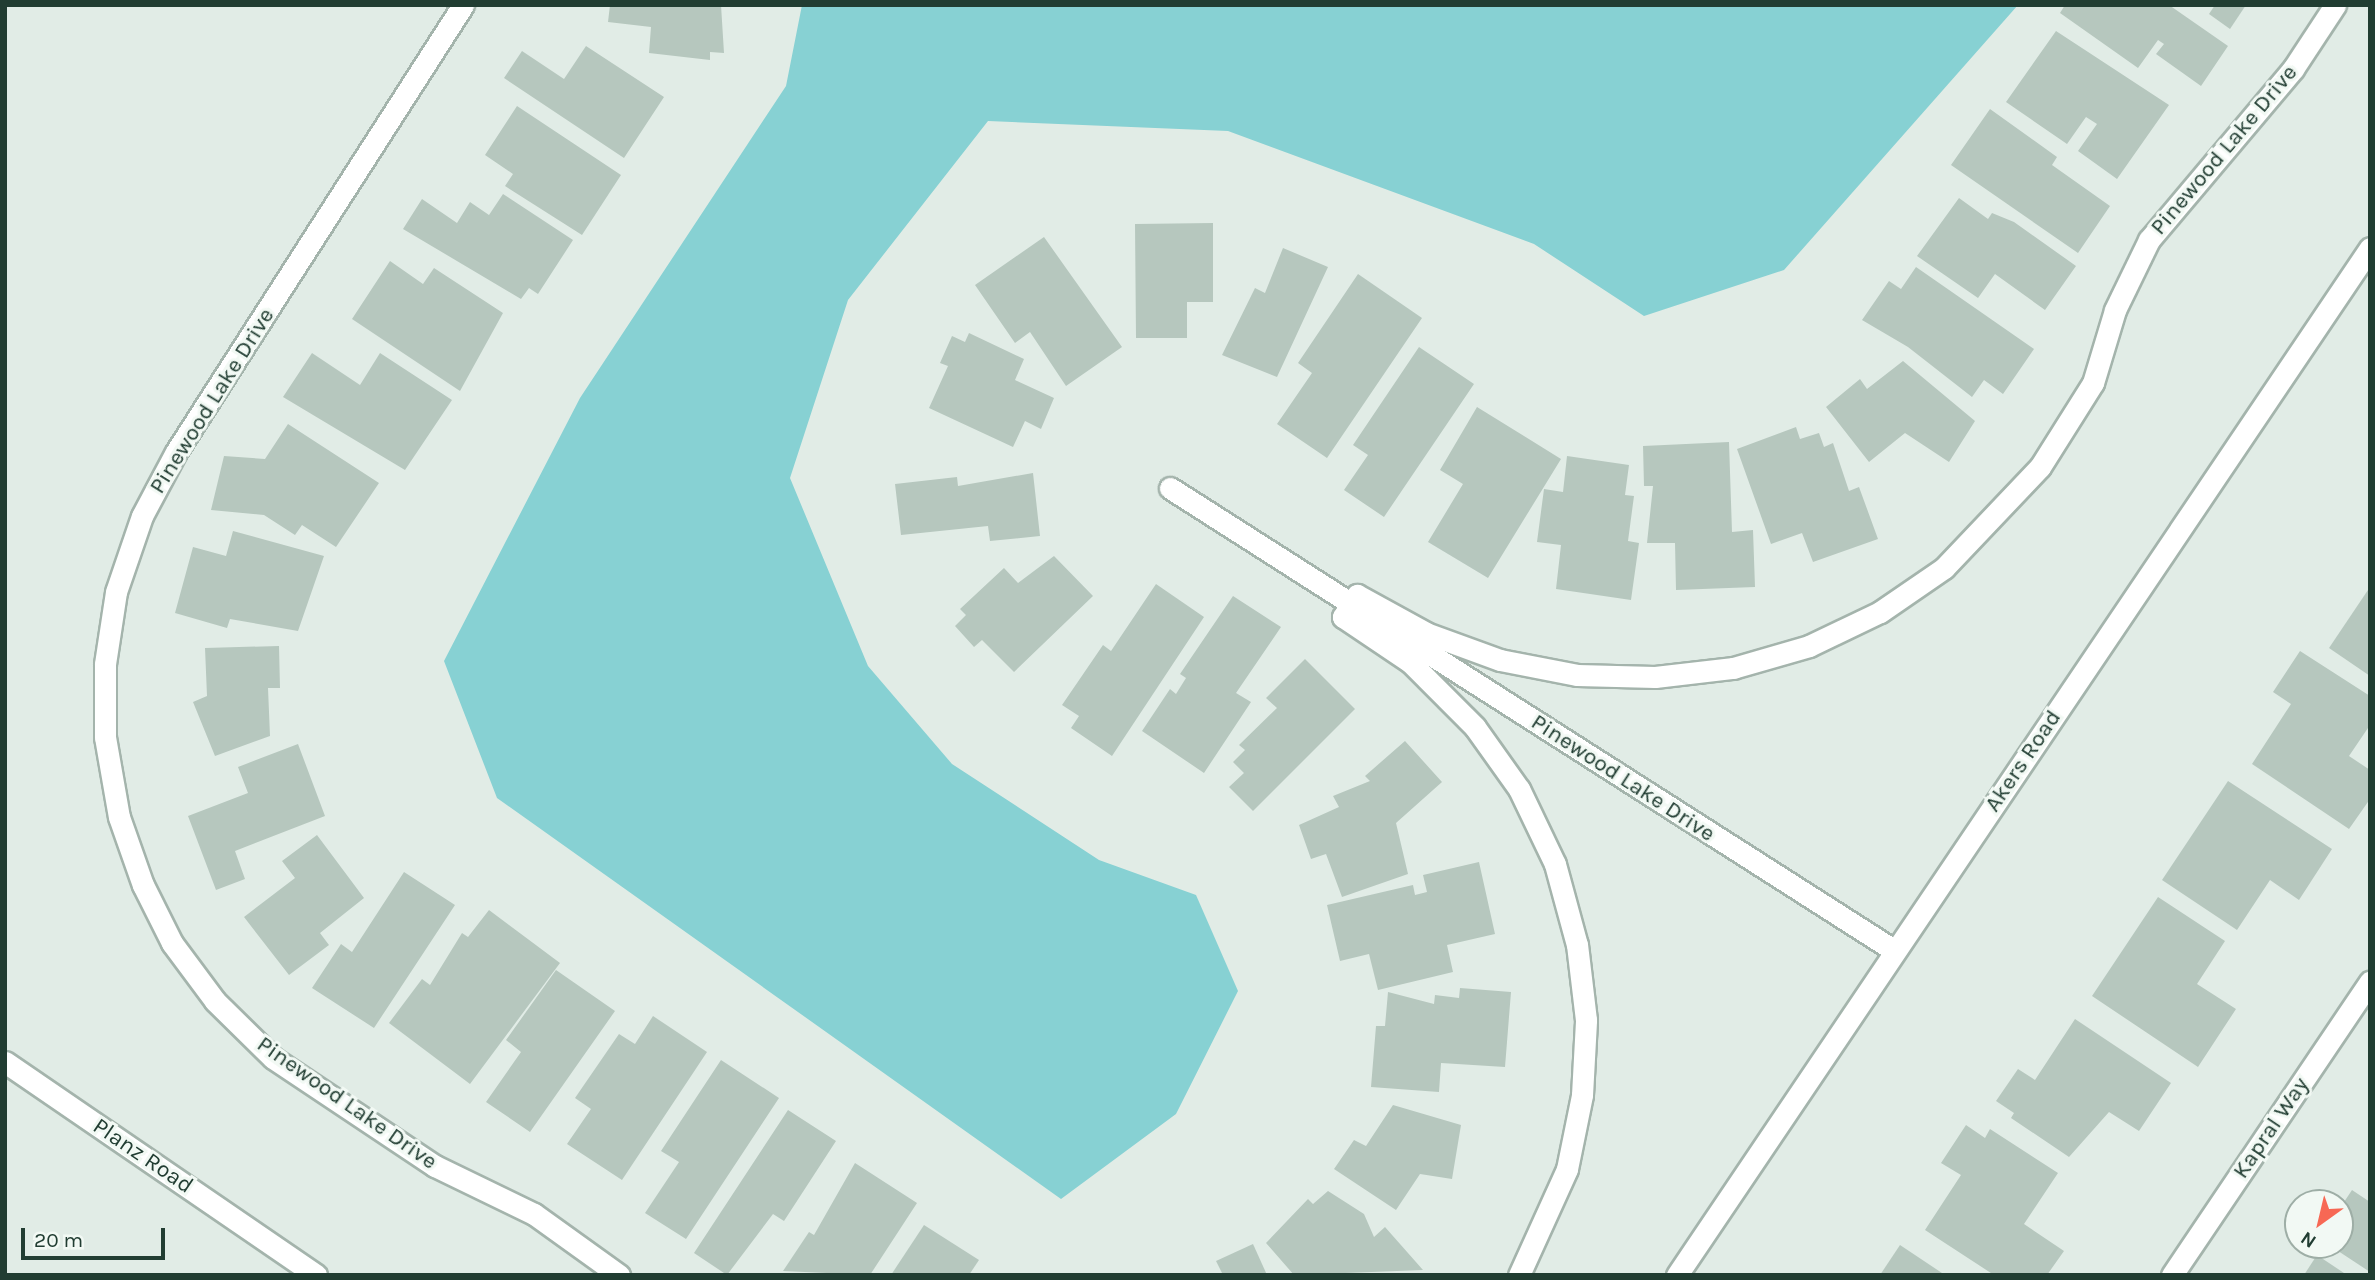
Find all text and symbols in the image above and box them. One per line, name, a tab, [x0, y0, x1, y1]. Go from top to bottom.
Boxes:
street label: Pinewood Lake Drive	[2145, 59, 2303, 241]
street label: Pinewood Lake Drive	[144, 303, 280, 499]
street label: Akers Road	[1979, 705, 2067, 817]
street label: Pinewood Lake Drive	[1526, 708, 1720, 848]
street label: Pinewood Lake Drive	[252, 1030, 442, 1176]
street label: Kapral Way	[2227, 1072, 2315, 1184]
street label: Planz Road	[88, 1112, 198, 1200]
north arrow	[2284, 1189, 2354, 1259]
scale bar	[24, 1214, 168, 1258]
text: N	[2297, 1227, 2320, 1253]
text: 20 m	[34, 1228, 83, 1252]

